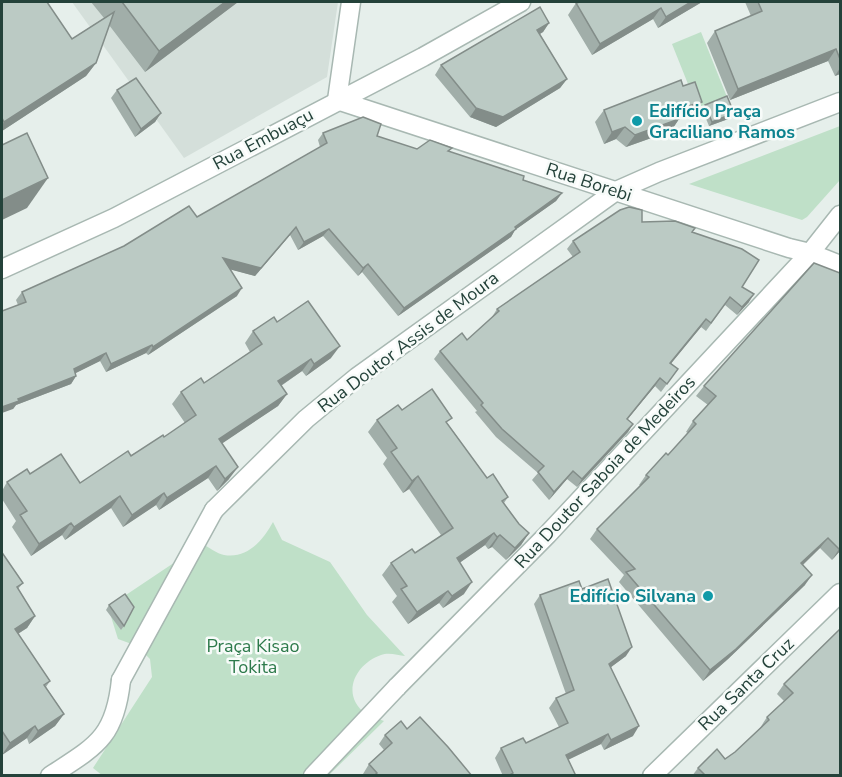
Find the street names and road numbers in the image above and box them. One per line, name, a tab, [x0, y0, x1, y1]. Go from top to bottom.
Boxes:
street label: Rua Embuaçu	[208, 102, 318, 176]
street label: Rua Borebi	[543, 157, 635, 207]
street label: Rua Doutor Assis de Moura	[313, 266, 503, 418]
street label: Rua Doutor Saboia de Medeiros	[509, 370, 701, 574]
street label: Rua Santa Cruz	[693, 632, 799, 736]

